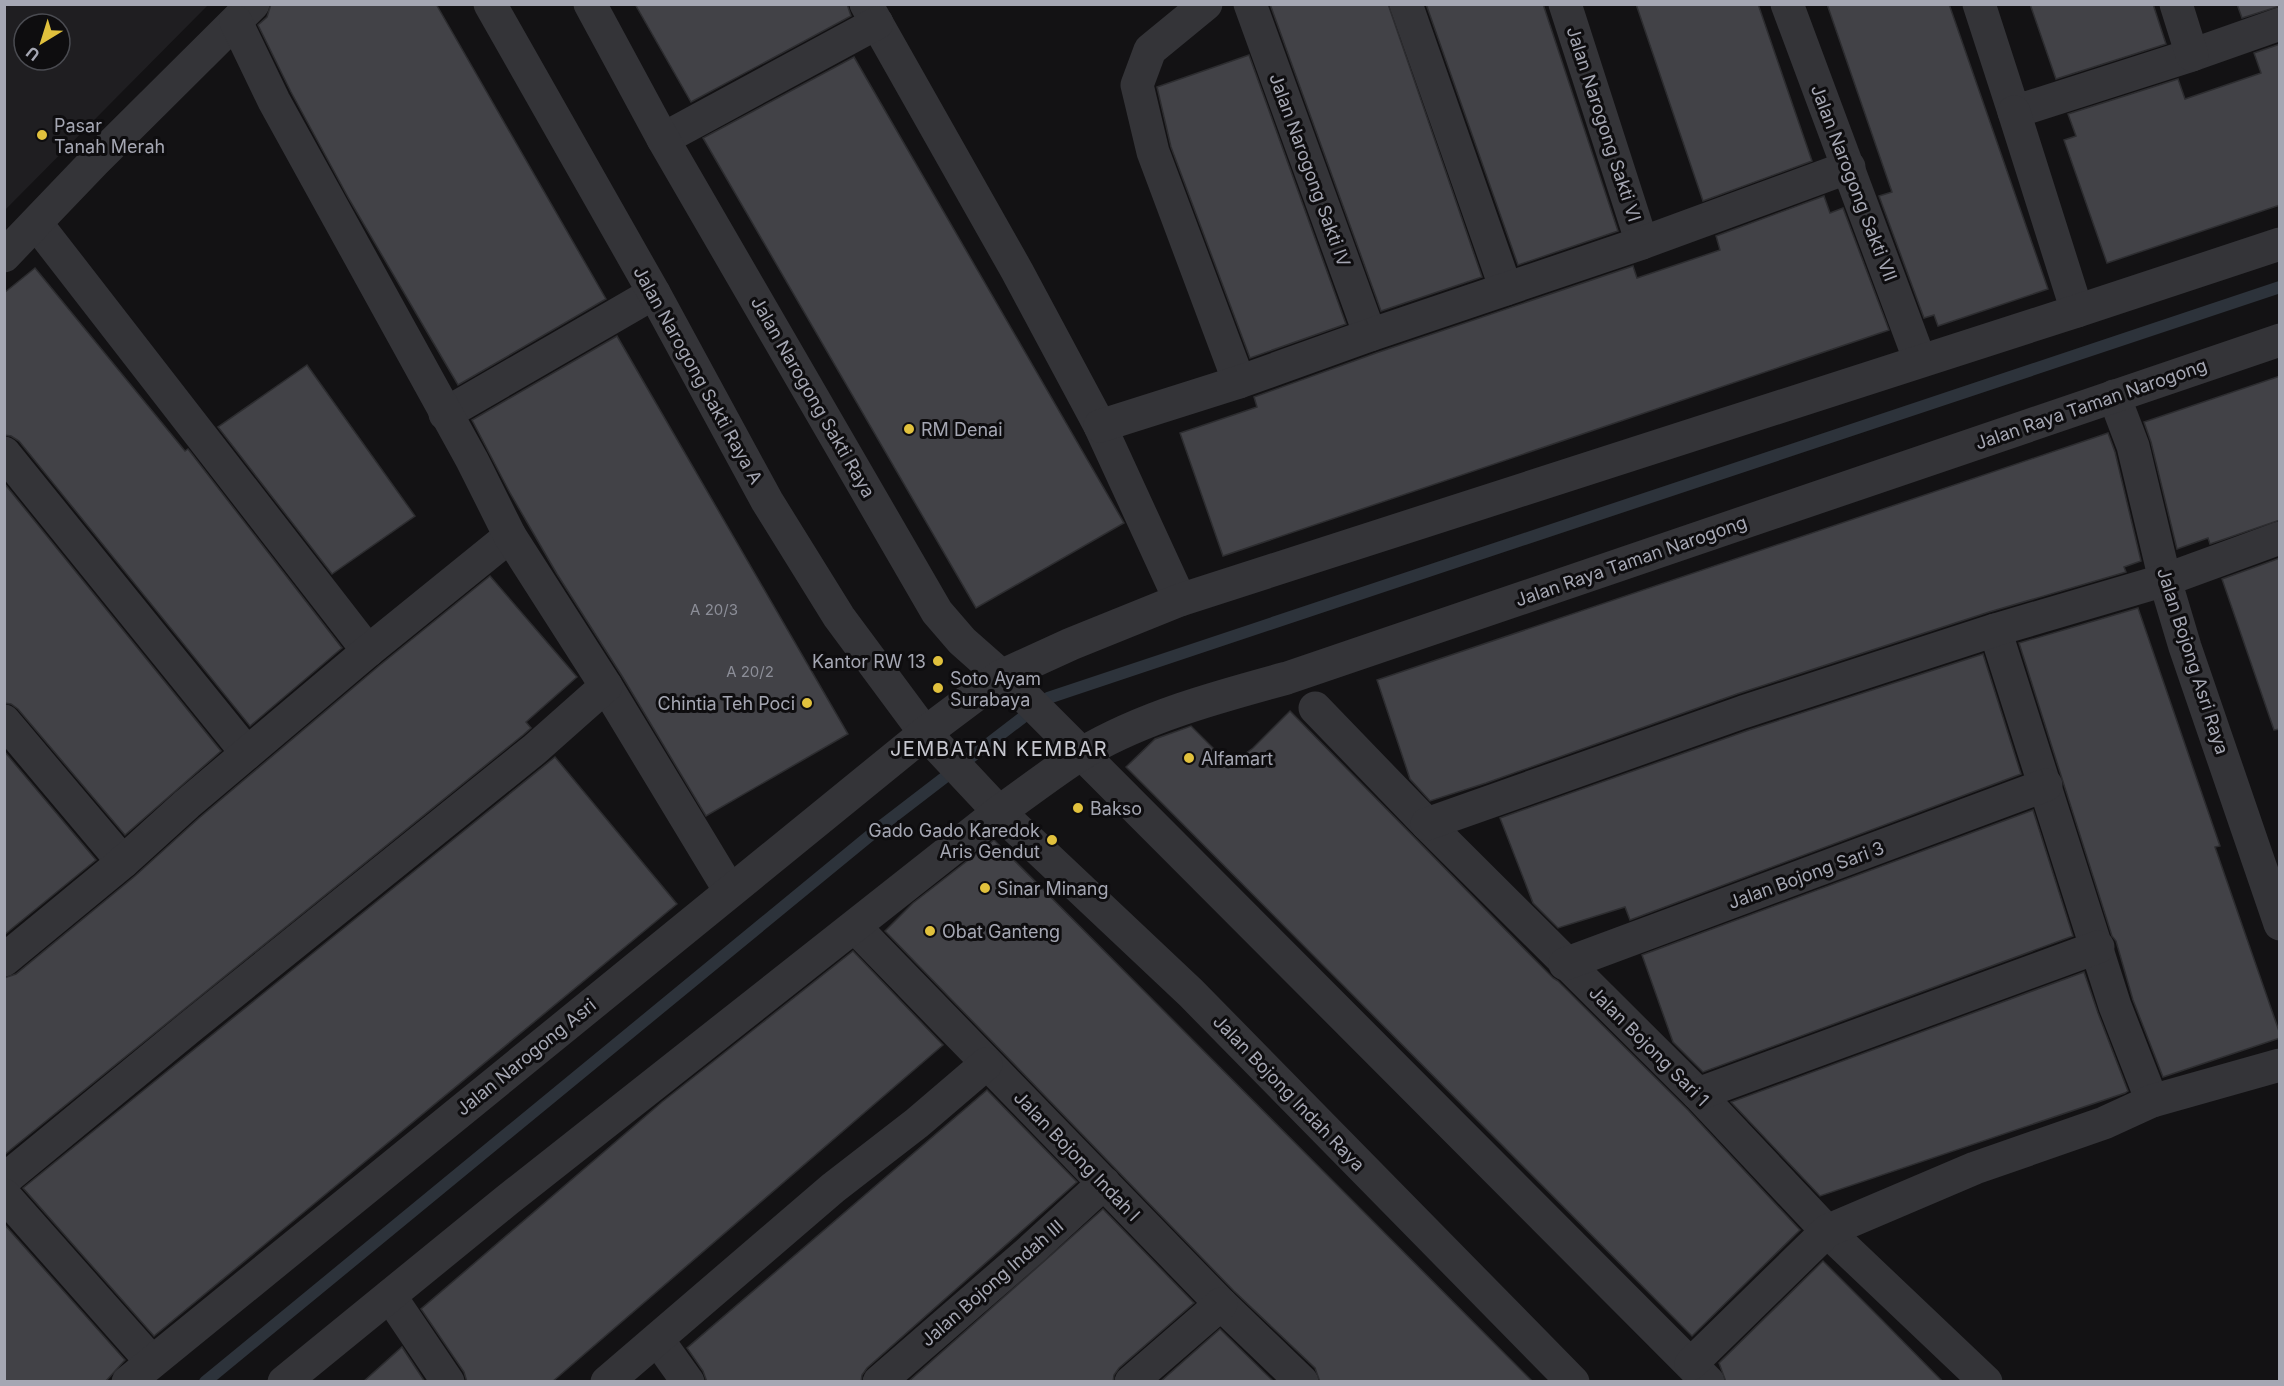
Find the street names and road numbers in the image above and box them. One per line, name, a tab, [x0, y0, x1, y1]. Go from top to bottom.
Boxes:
street label: Jalan Narogong Sakti VI	[1562, 24, 1646, 224]
street label: Jalan Narogong Sakti IV	[1265, 70, 1355, 270]
street label: Jalan Narogong Sakti VII	[1807, 82, 1901, 284]
street label: Jalan Narogong Sakti Raya A	[629, 262, 767, 488]
street label: Jalan Narogong Sakti Raya	[747, 293, 879, 501]
street label: Jalan Raya Taman Narogong	[1972, 354, 2210, 454]
street label: Jalan Raya Taman Narogong	[1512, 511, 1750, 611]
street label: Jalan Bojong Asri Raya	[2153, 565, 2233, 757]
street label: Jalan Bojong Sari 3	[1725, 837, 1887, 913]
street label: Jalan Bojong Sari 1	[1585, 982, 1713, 1110]
street label: Jalan Narogong Asri	[452, 994, 600, 1120]
street label: Jalan Bojong Indah Raya	[1209, 1011, 1369, 1175]
street label: Jalan Bojong Indah I	[1010, 1087, 1144, 1225]
street label: Jalan Bojong Indah III	[917, 1215, 1067, 1351]

